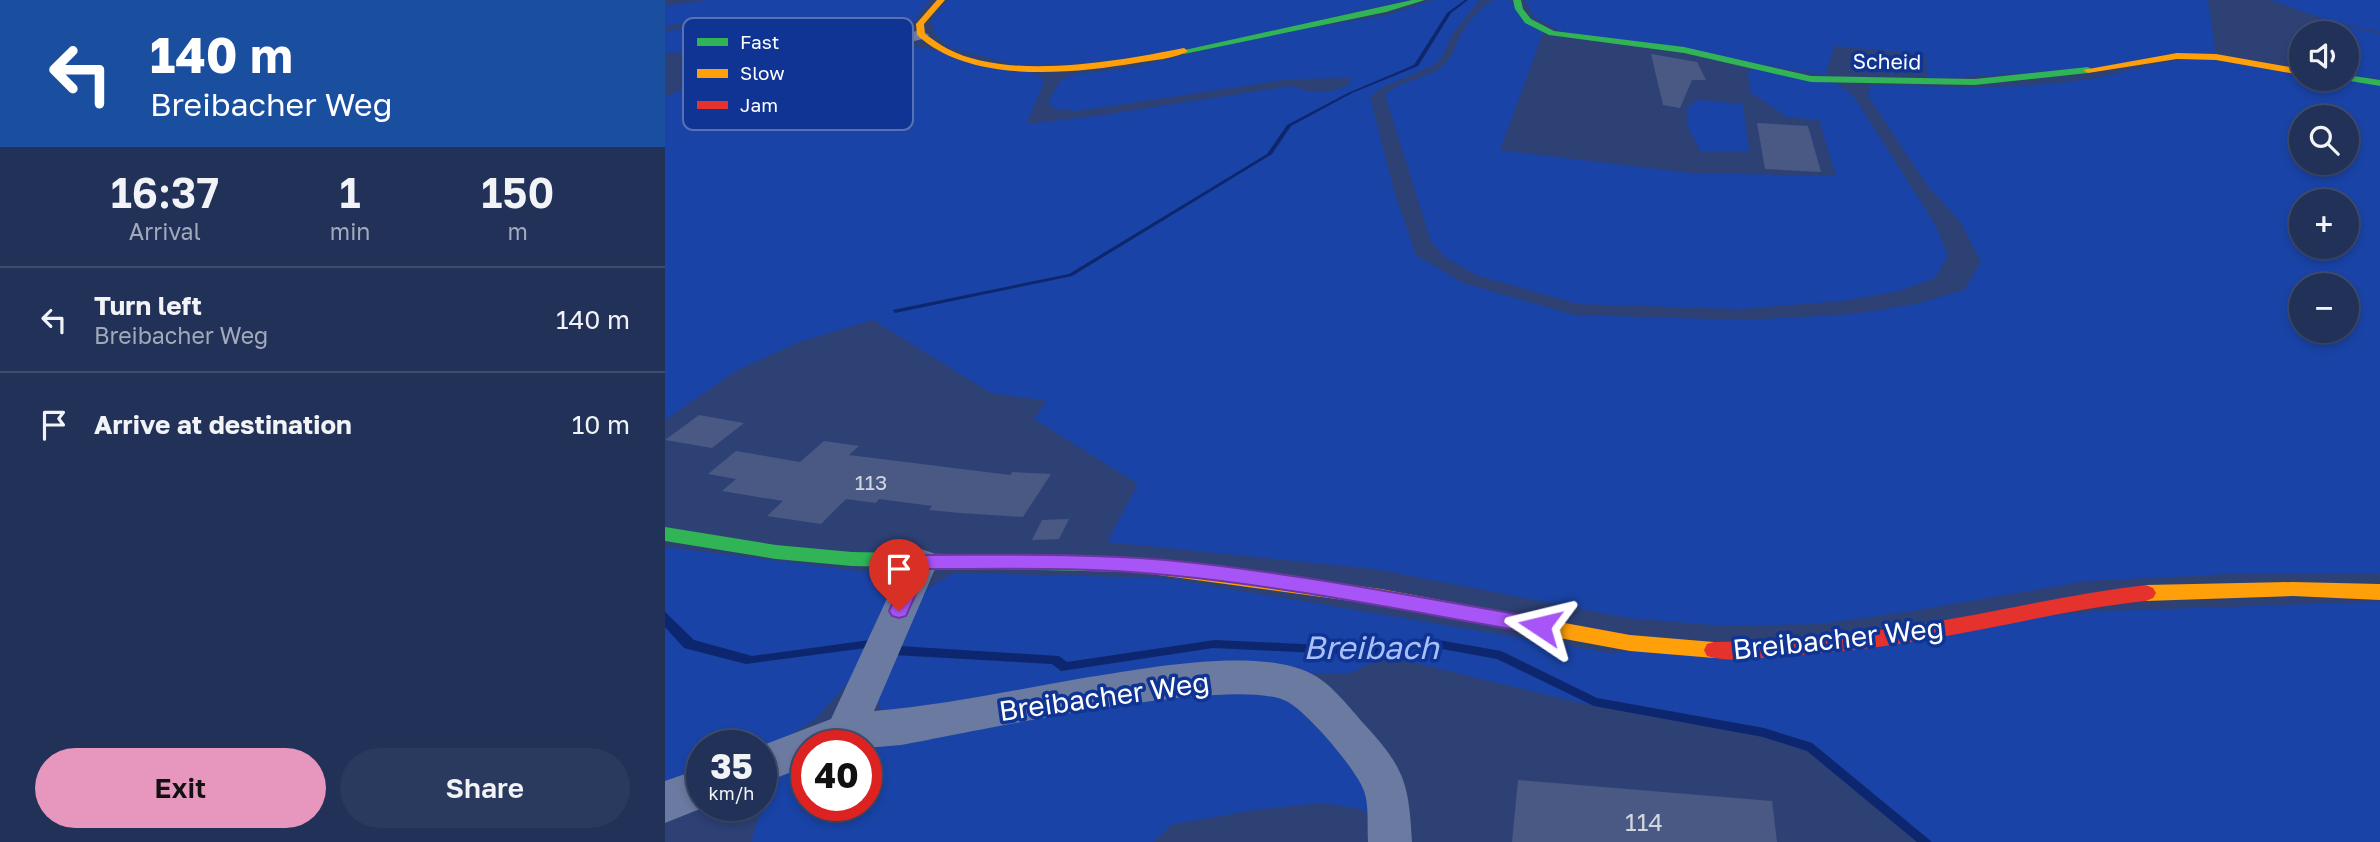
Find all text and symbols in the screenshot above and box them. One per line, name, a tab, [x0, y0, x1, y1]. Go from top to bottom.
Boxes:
legend	[683, 18, 913, 130]
map controls	[2289, 21, 2359, 343]
button: sound	[2289, 21, 2359, 91]
text: 140 m	[150, 25, 293, 84]
icon: left	[35, 28, 126, 119]
text: Fast	[740, 30, 779, 53]
street label: Scheid	[1853, 47, 1921, 75]
text: Slow	[740, 61, 785, 84]
text: Breibacher Weg	[150, 85, 392, 123]
text: Jam	[740, 93, 778, 116]
button: search	[2289, 105, 2359, 175]
text: 16:37	[111, 167, 219, 217]
text: 1	[340, 167, 361, 217]
text: 150	[481, 167, 554, 217]
button: +	[2289, 189, 2359, 259]
text: Arrival	[129, 217, 201, 245]
text: min	[330, 217, 370, 245]
text: m	[508, 217, 528, 245]
button: −	[2289, 273, 2359, 343]
text: Turn left	[94, 290, 202, 321]
icon: left	[35, 301, 73, 339]
text: 140 m	[556, 304, 630, 335]
text: Breibacher Weg	[94, 321, 268, 349]
icon: arrive	[35, 406, 73, 444]
text: Arrive at destination	[94, 409, 352, 440]
text: 10 m	[572, 409, 630, 440]
house number: 113	[855, 469, 887, 495]
pin	[869, 539, 929, 611]
icon: arrive	[880, 550, 918, 588]
position arrow	[1503, 589, 1577, 663]
street label: Breibacher Weg	[1731, 611, 1945, 665]
water label: Breibach	[1303, 628, 1440, 666]
street label: Breibacher Weg	[997, 665, 1211, 727]
speed limit sign: 40	[791, 730, 882, 821]
text: 35	[710, 745, 753, 787]
button: Exit	[35, 748, 326, 828]
button: Share	[340, 748, 630, 828]
text: km/h	[709, 782, 754, 804]
house number: 114	[1625, 807, 1663, 836]

